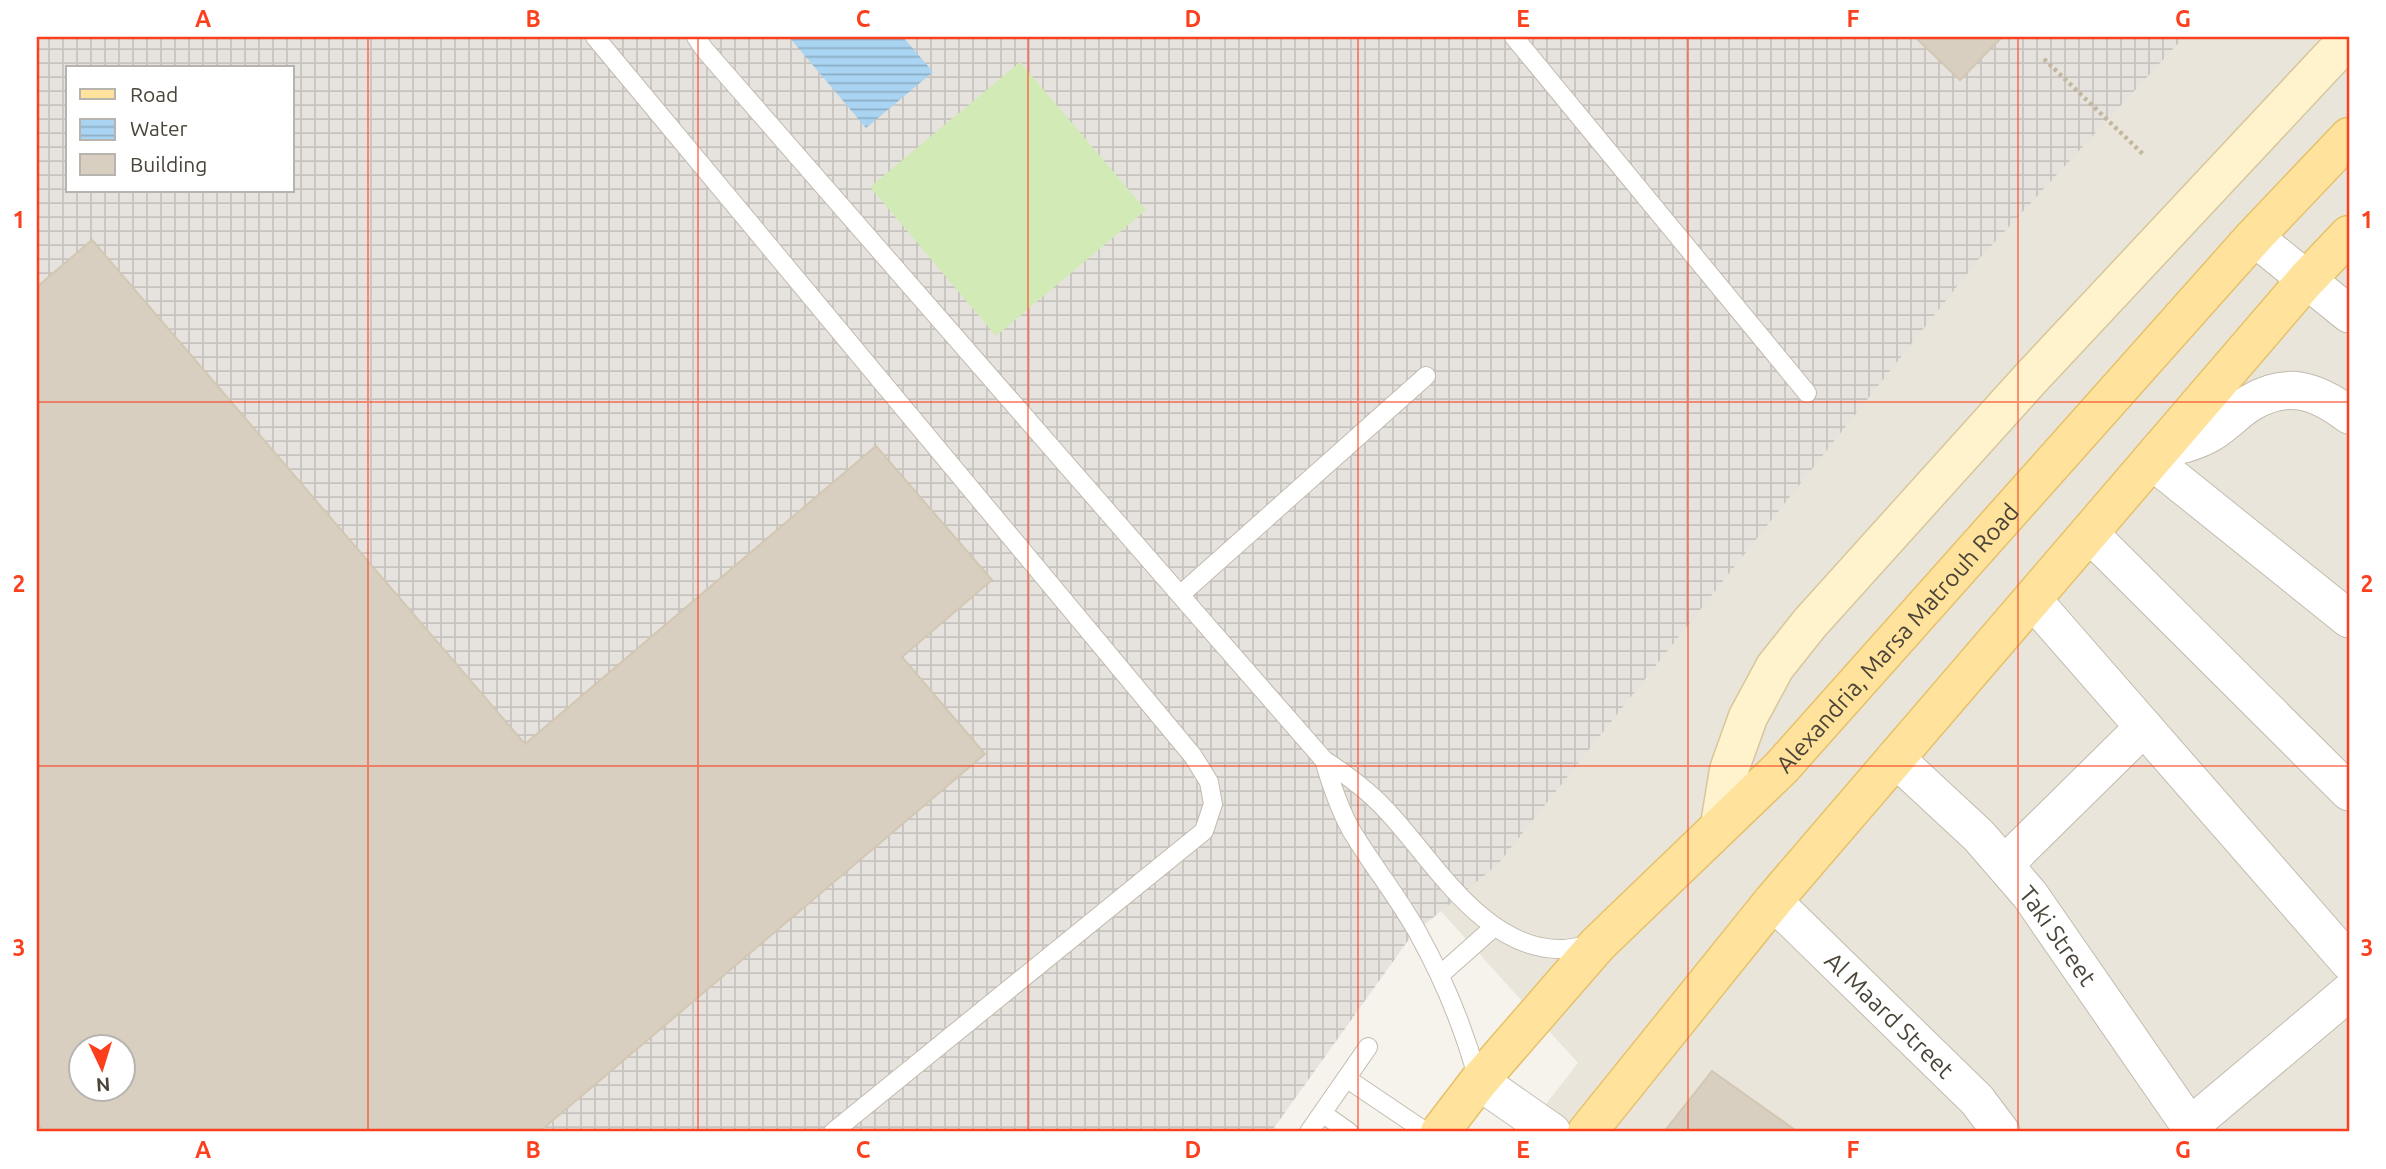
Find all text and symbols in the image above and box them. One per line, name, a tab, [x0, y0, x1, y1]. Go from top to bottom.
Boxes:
text: A	[195, 6, 211, 31]
text: B	[525, 6, 541, 31]
text: C	[856, 6, 871, 31]
text: D	[1185, 6, 1201, 31]
text: E	[1516, 6, 1530, 31]
text: F	[1847, 6, 1860, 31]
text: G	[2175, 6, 2191, 31]
legend	[66, 66, 294, 192]
text: Road	[130, 82, 178, 106]
text: Water	[130, 116, 188, 140]
text: Building	[130, 152, 207, 176]
text: 1	[13, 207, 25, 232]
text: 1	[2361, 207, 2373, 232]
street label: Alexandria, Marsa Matrouh Road	[1770, 498, 2024, 778]
text: 2	[13, 571, 25, 596]
text: 2	[2361, 571, 2373, 596]
street label: Taki Street	[2014, 880, 2102, 991]
text: 3	[13, 935, 25, 960]
text: 3	[2361, 935, 2373, 960]
street label: Al Maard Street	[1820, 946, 1960, 1084]
north arrow	[66, 1032, 136, 1102]
text: N	[95, 1073, 111, 1096]
text: A	[195, 1137, 211, 1162]
text: B	[525, 1137, 541, 1162]
text: C	[856, 1137, 871, 1162]
text: D	[1185, 1137, 1201, 1162]
text: E	[1516, 1137, 1530, 1162]
text: F	[1847, 1137, 1860, 1162]
text: G	[2175, 1137, 2191, 1162]

